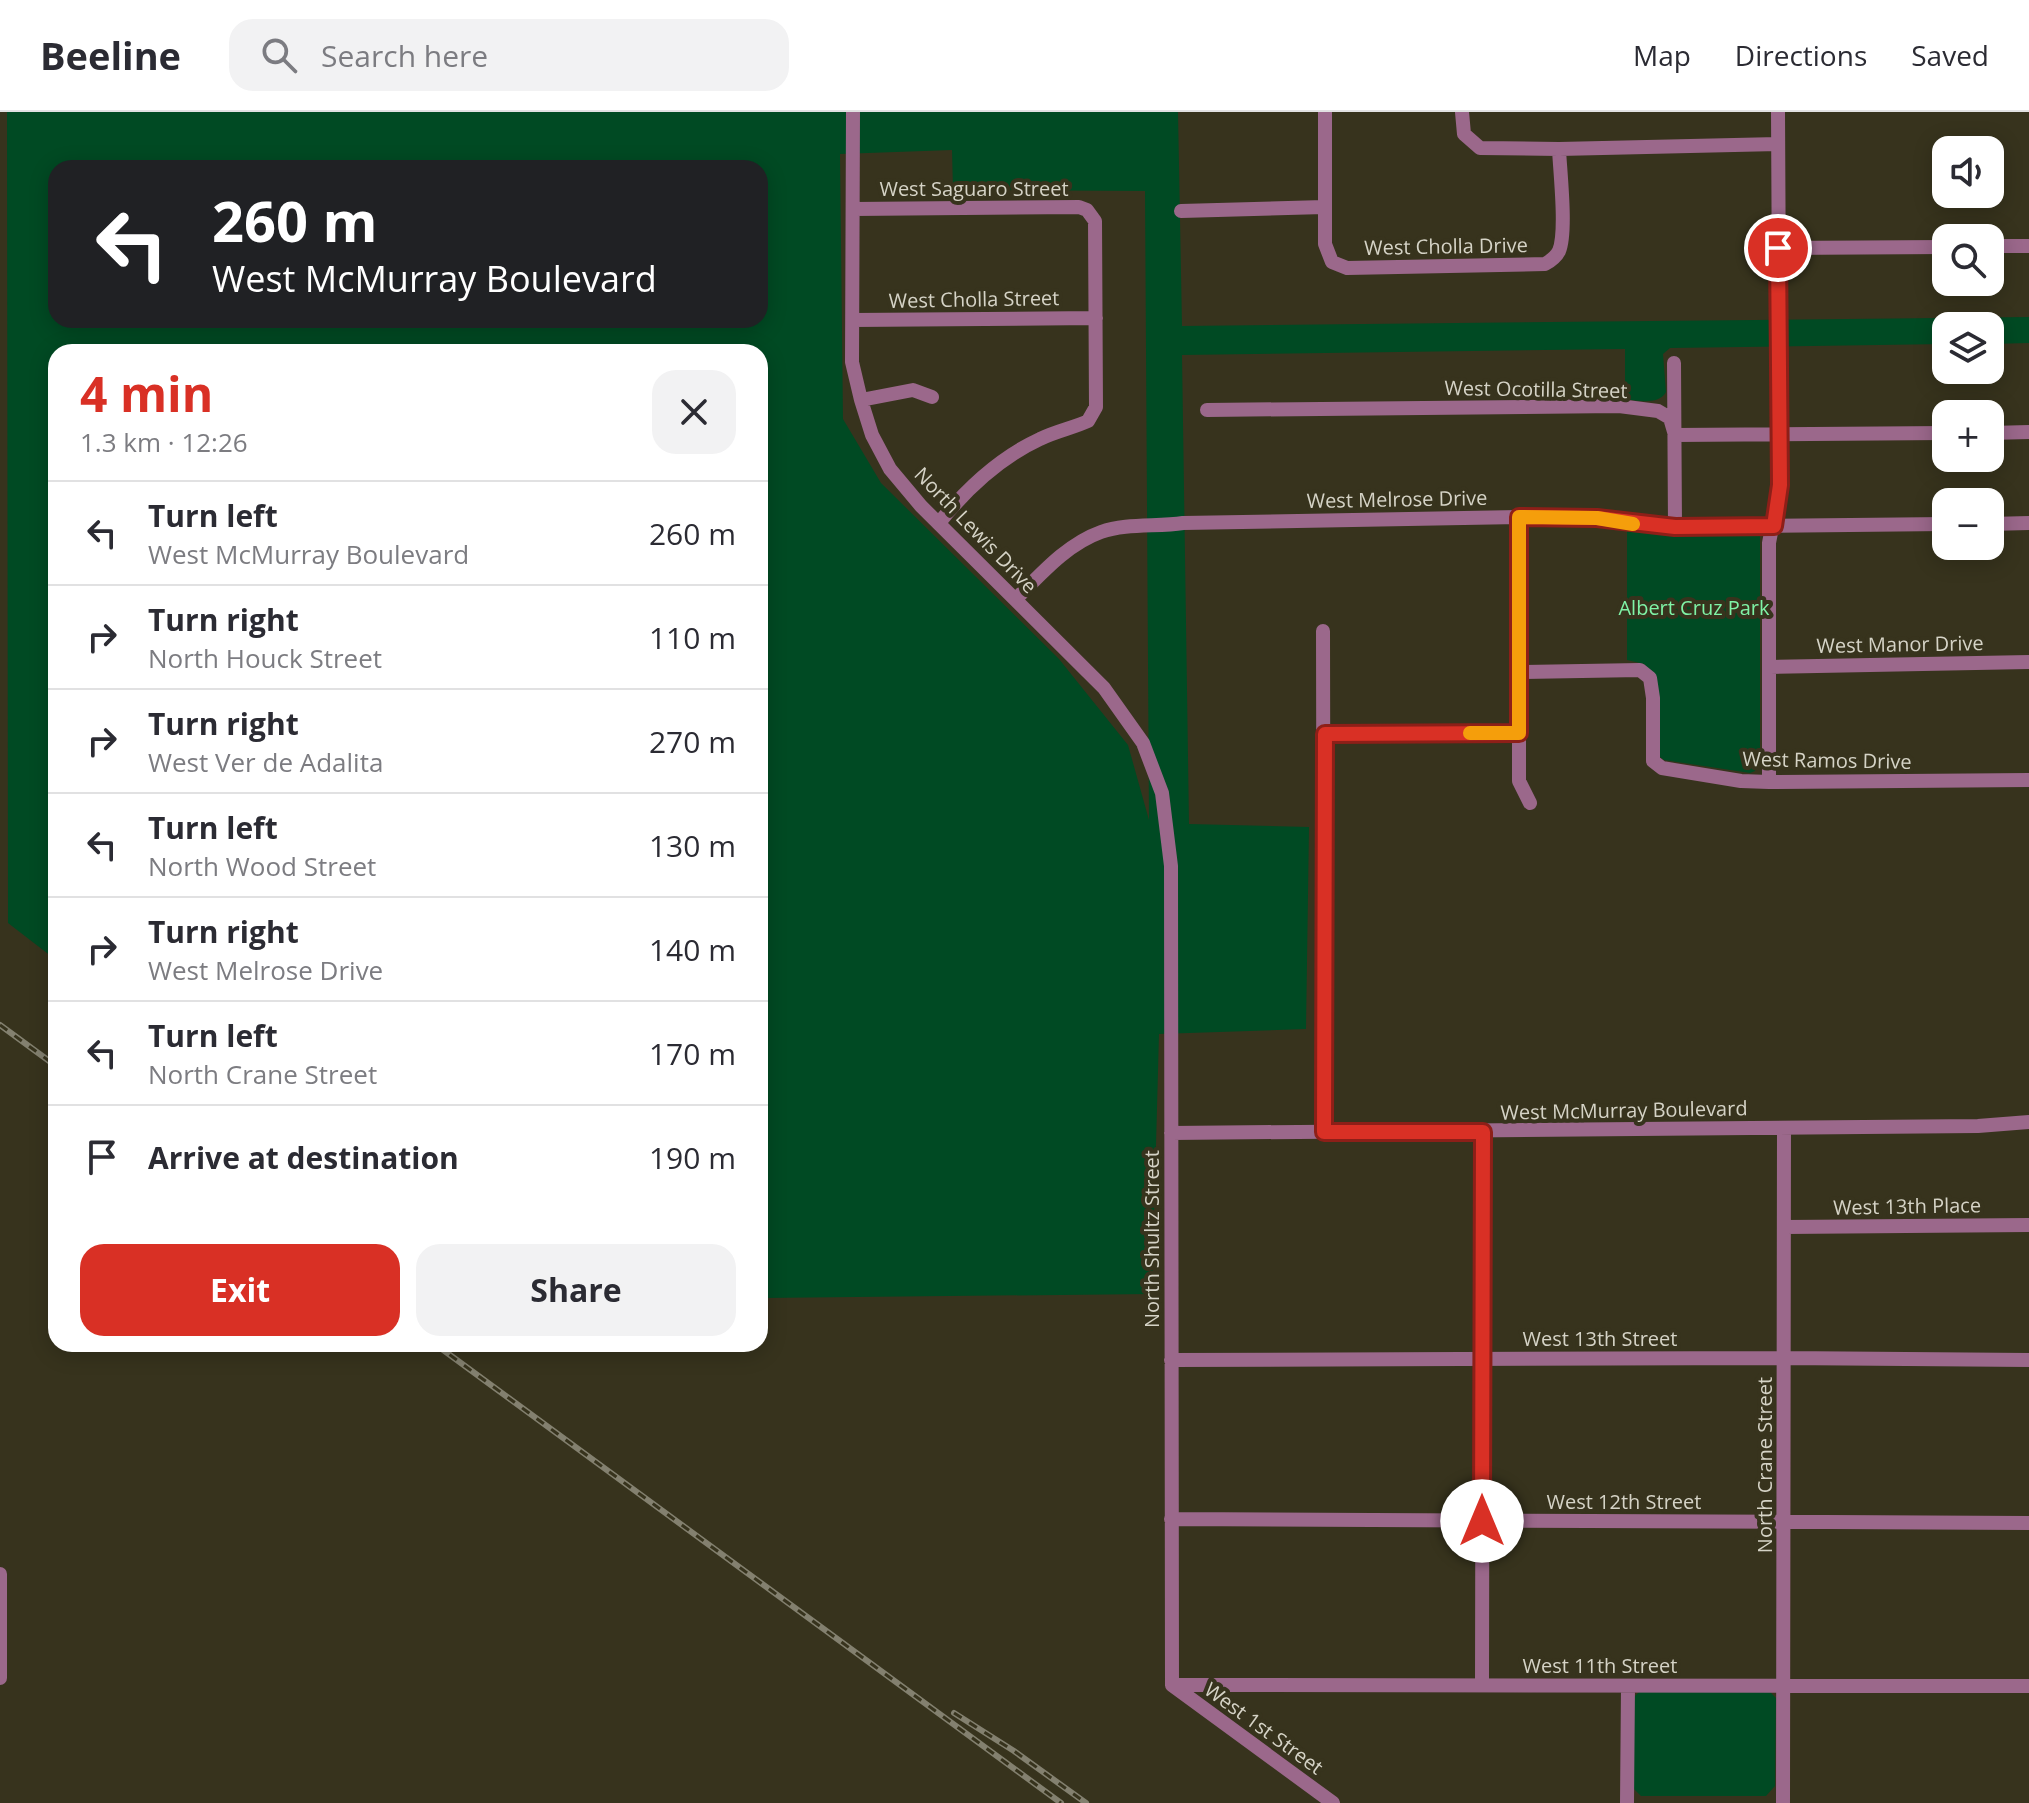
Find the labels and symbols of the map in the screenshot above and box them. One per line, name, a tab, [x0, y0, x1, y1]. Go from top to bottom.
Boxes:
street label: West Saguaro Street	[879, 175, 1069, 202]
pin	[1744, 214, 1812, 282]
street label: West Cholla Drive	[1364, 231, 1528, 261]
street label: West Cholla Street	[888, 284, 1060, 314]
street label: West Ocotilla Street	[1444, 374, 1628, 404]
street label: North Lewis Drive	[909, 461, 1043, 599]
street label: West Melrose Drive	[1306, 484, 1488, 514]
park label: Albert Cruz Park	[1618, 594, 1770, 621]
street label: West Manor Drive	[1816, 629, 1984, 659]
street label: West Ramos Drive	[1742, 745, 1912, 775]
street label: West McMurray Boulevard	[1500, 1094, 1748, 1126]
street label: North Shultz Street	[1138, 1150, 1165, 1328]
street label: West 13th Place	[1833, 1191, 1981, 1221]
street label: West 13th Street	[1523, 1325, 1677, 1352]
street label: North Crane Street	[1751, 1377, 1778, 1553]
position arrow	[1440, 1479, 1524, 1563]
street label: West 12th Street	[1547, 1488, 1701, 1515]
street label: West 11th Street	[1523, 1652, 1677, 1679]
street label: West 1st Street	[1199, 1676, 1329, 1780]

